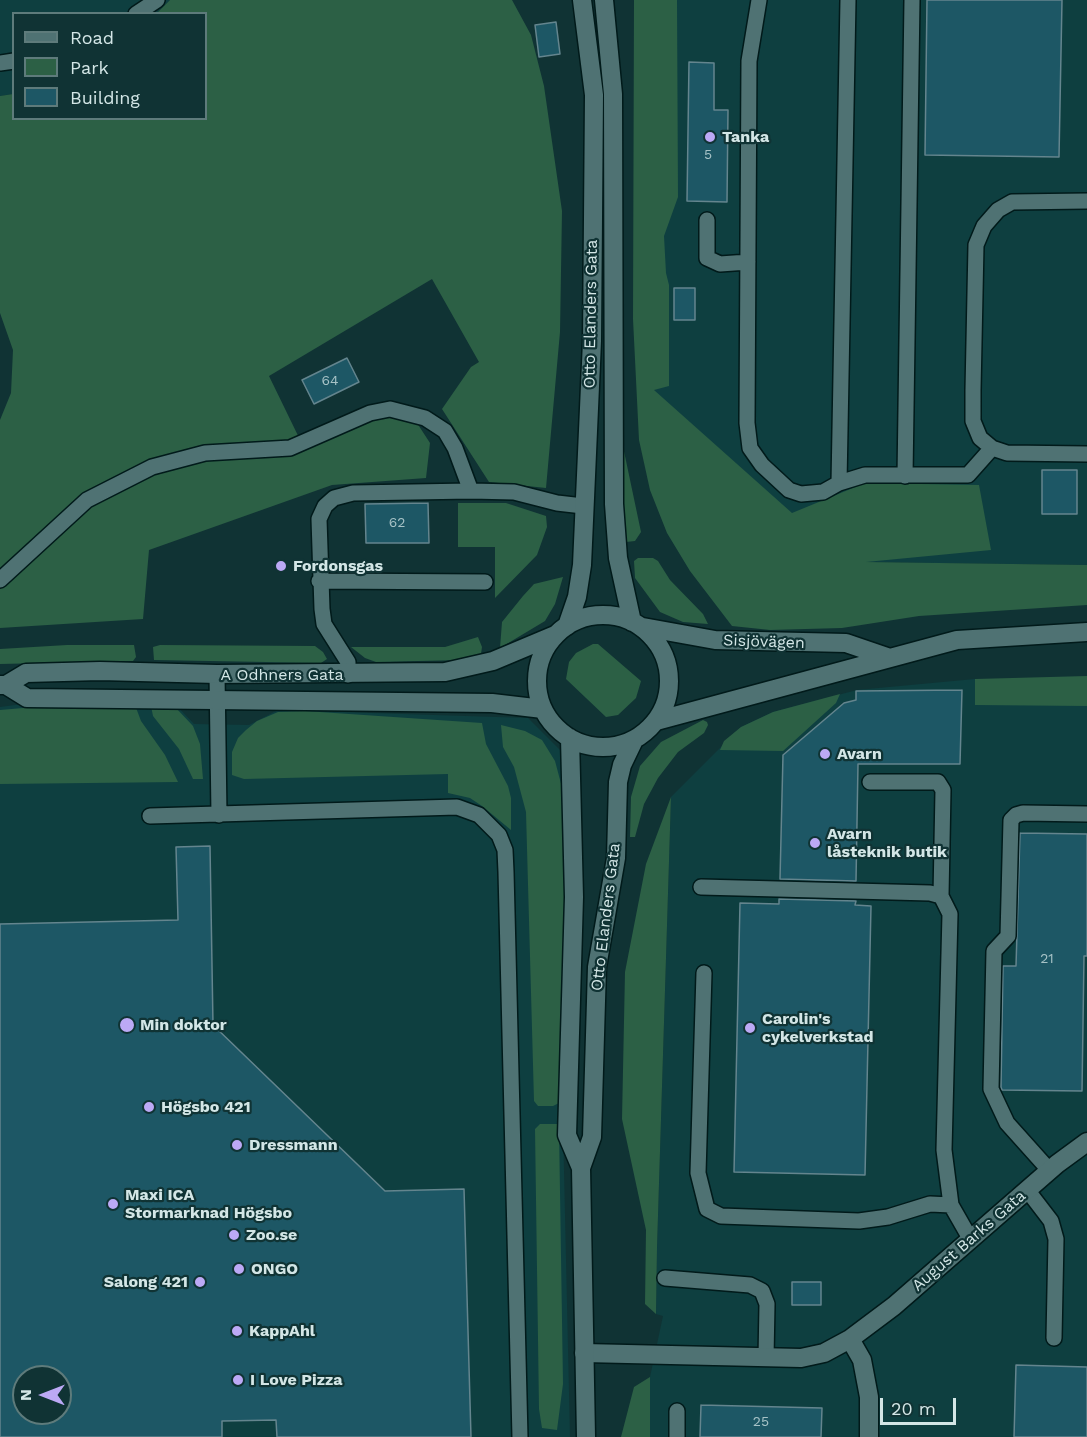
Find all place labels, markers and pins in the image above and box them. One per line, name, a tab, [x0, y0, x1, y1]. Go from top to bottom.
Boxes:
place label: Tanka	[722, 127, 769, 147]
marker: Tanka	[703, 130, 717, 144]
place label: Fordonsgas	[293, 556, 383, 576]
marker: Fordonsgas	[274, 559, 288, 573]
place label: Avarn	[837, 744, 882, 764]
marker: Avarn	[818, 747, 832, 761]
place label: Avarn låsteknik butik	[827, 824, 947, 862]
marker: Avarn låsteknik butik	[808, 836, 822, 850]
place label: Carolin's cykelverkstad	[762, 1009, 873, 1047]
place label: Min doktor	[140, 1015, 227, 1035]
marker: Min doktor	[118, 1016, 136, 1034]
marker: Carolin's cykelverkstad	[743, 1021, 757, 1035]
place label: Högsbo 421	[161, 1097, 251, 1117]
marker: Högsbo 421	[142, 1100, 156, 1114]
place label: Dressmann	[249, 1135, 338, 1155]
marker: Dressmann	[230, 1138, 244, 1152]
place label: Maxi ICA Stormarknad Högsbo	[125, 1185, 292, 1223]
marker: Maxi ICA Stormarknad Högsbo	[106, 1197, 120, 1211]
place label: Zoo.se	[246, 1225, 297, 1245]
marker: Zoo.se	[227, 1228, 241, 1242]
place label: ONGO	[251, 1259, 298, 1279]
marker: ONGO	[232, 1262, 246, 1276]
place label: Salong 421	[104, 1272, 188, 1292]
marker: Salong 421	[193, 1275, 207, 1289]
place label: KappAhl	[249, 1321, 315, 1341]
marker: KappAhl	[230, 1324, 244, 1338]
place label: I Love Pizza	[250, 1370, 342, 1390]
marker: I Love Pizza	[231, 1373, 245, 1387]

